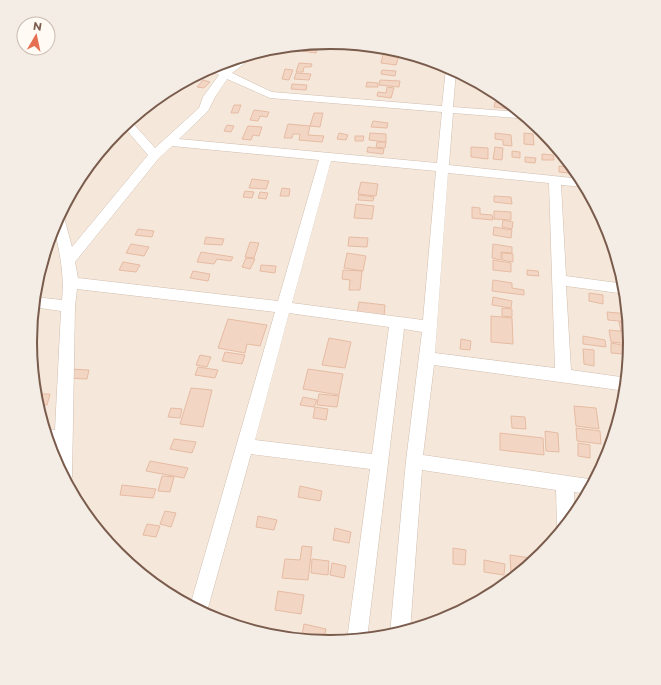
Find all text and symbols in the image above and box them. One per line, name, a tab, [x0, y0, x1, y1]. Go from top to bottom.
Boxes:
north arrow	[16, 16, 56, 56]
text: N	[32, 19, 43, 34]

